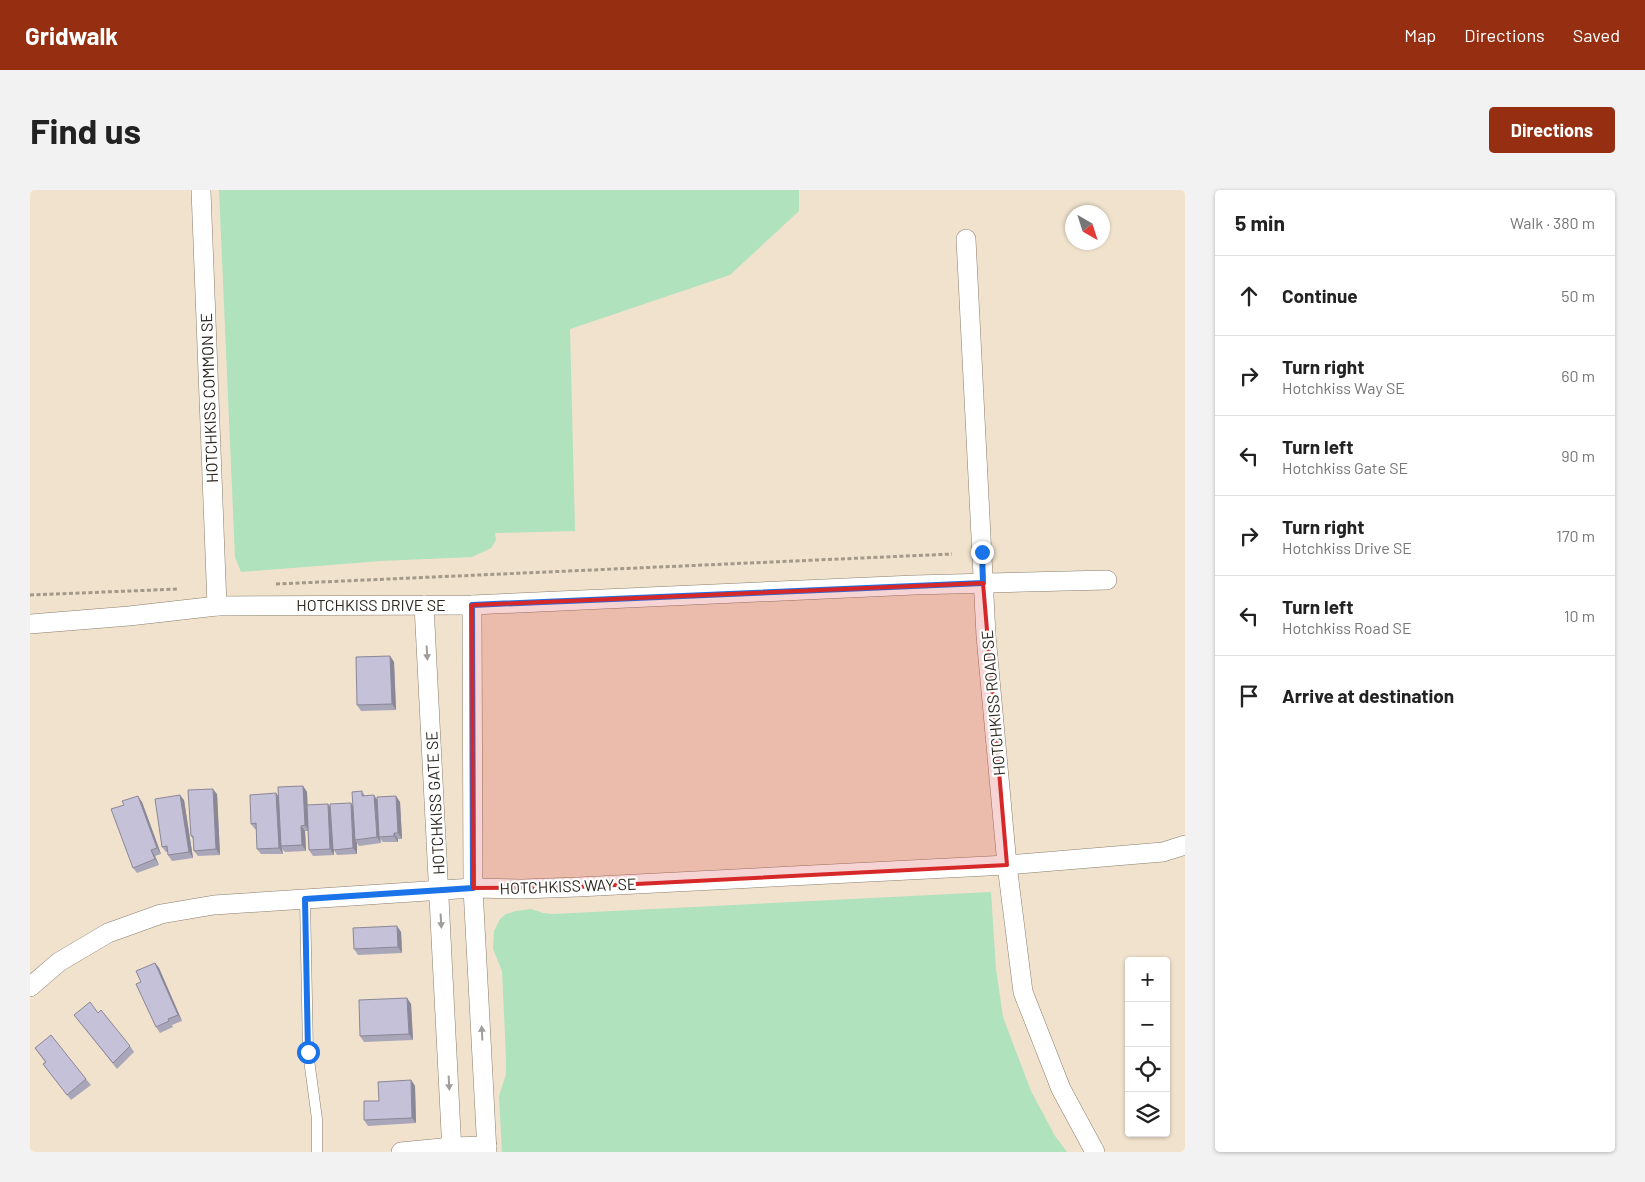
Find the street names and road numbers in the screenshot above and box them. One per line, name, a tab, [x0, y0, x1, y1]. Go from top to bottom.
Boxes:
street label: HOTCHKISS COMMON SE	[196, 313, 221, 483]
street label: HOTCHKISS DRIVE SE	[296, 595, 446, 614]
street label: HOTCHKISS ROAD SE	[977, 629, 1008, 777]
street label: HOTCHKISS GATE SE	[421, 731, 448, 875]
street label: HOTCHKISS WAY SE	[499, 874, 637, 897]

